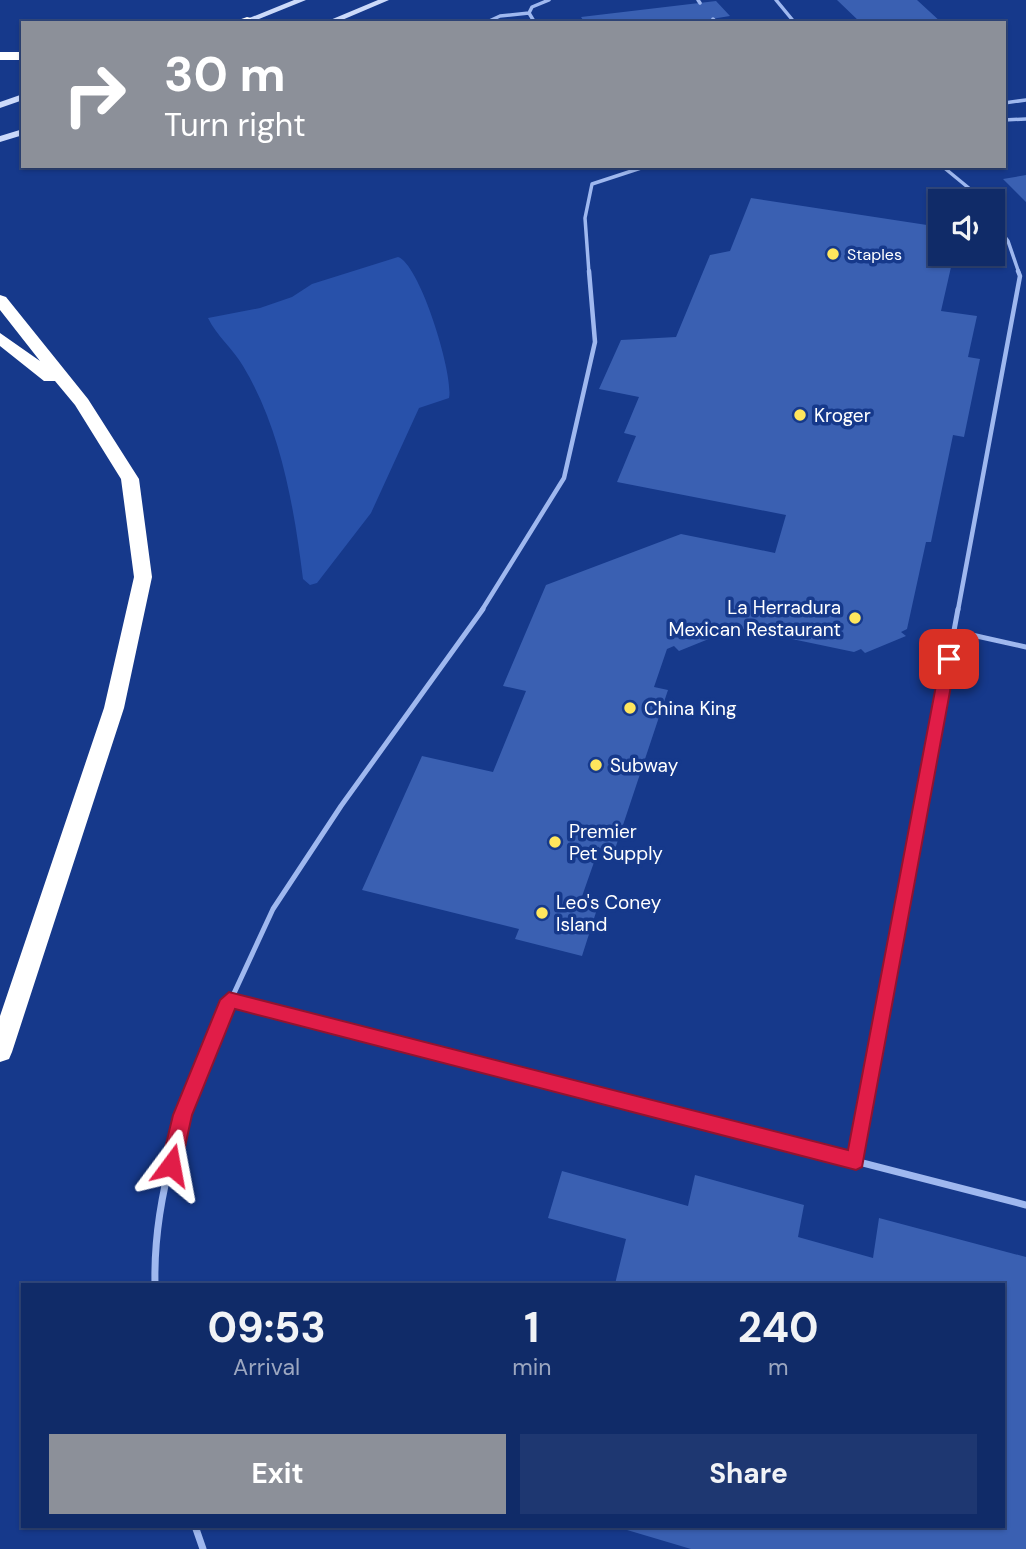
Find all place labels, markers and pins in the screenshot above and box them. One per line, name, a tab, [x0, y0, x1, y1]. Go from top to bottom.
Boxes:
place label: Staples	[847, 244, 902, 265]
marker: Staples	[825, 246, 841, 262]
place label: Kroger	[814, 403, 871, 428]
marker: Kroger	[792, 407, 808, 423]
place label: La Herradura Mexican Restaurant	[668, 595, 841, 642]
marker: La Herradura Mexican Restaurant	[847, 610, 863, 626]
pin	[919, 629, 979, 689]
place label: China King	[644, 696, 737, 721]
marker: China King	[622, 700, 638, 716]
place label: Subway	[610, 753, 679, 778]
marker: Subway	[588, 757, 604, 773]
place label: Premier Pet Supply	[569, 819, 663, 866]
marker: Premier Pet Supply	[547, 834, 563, 850]
place label: Leo's Coney Island	[556, 890, 662, 937]
marker: Leo's Coney Island	[534, 905, 550, 921]

